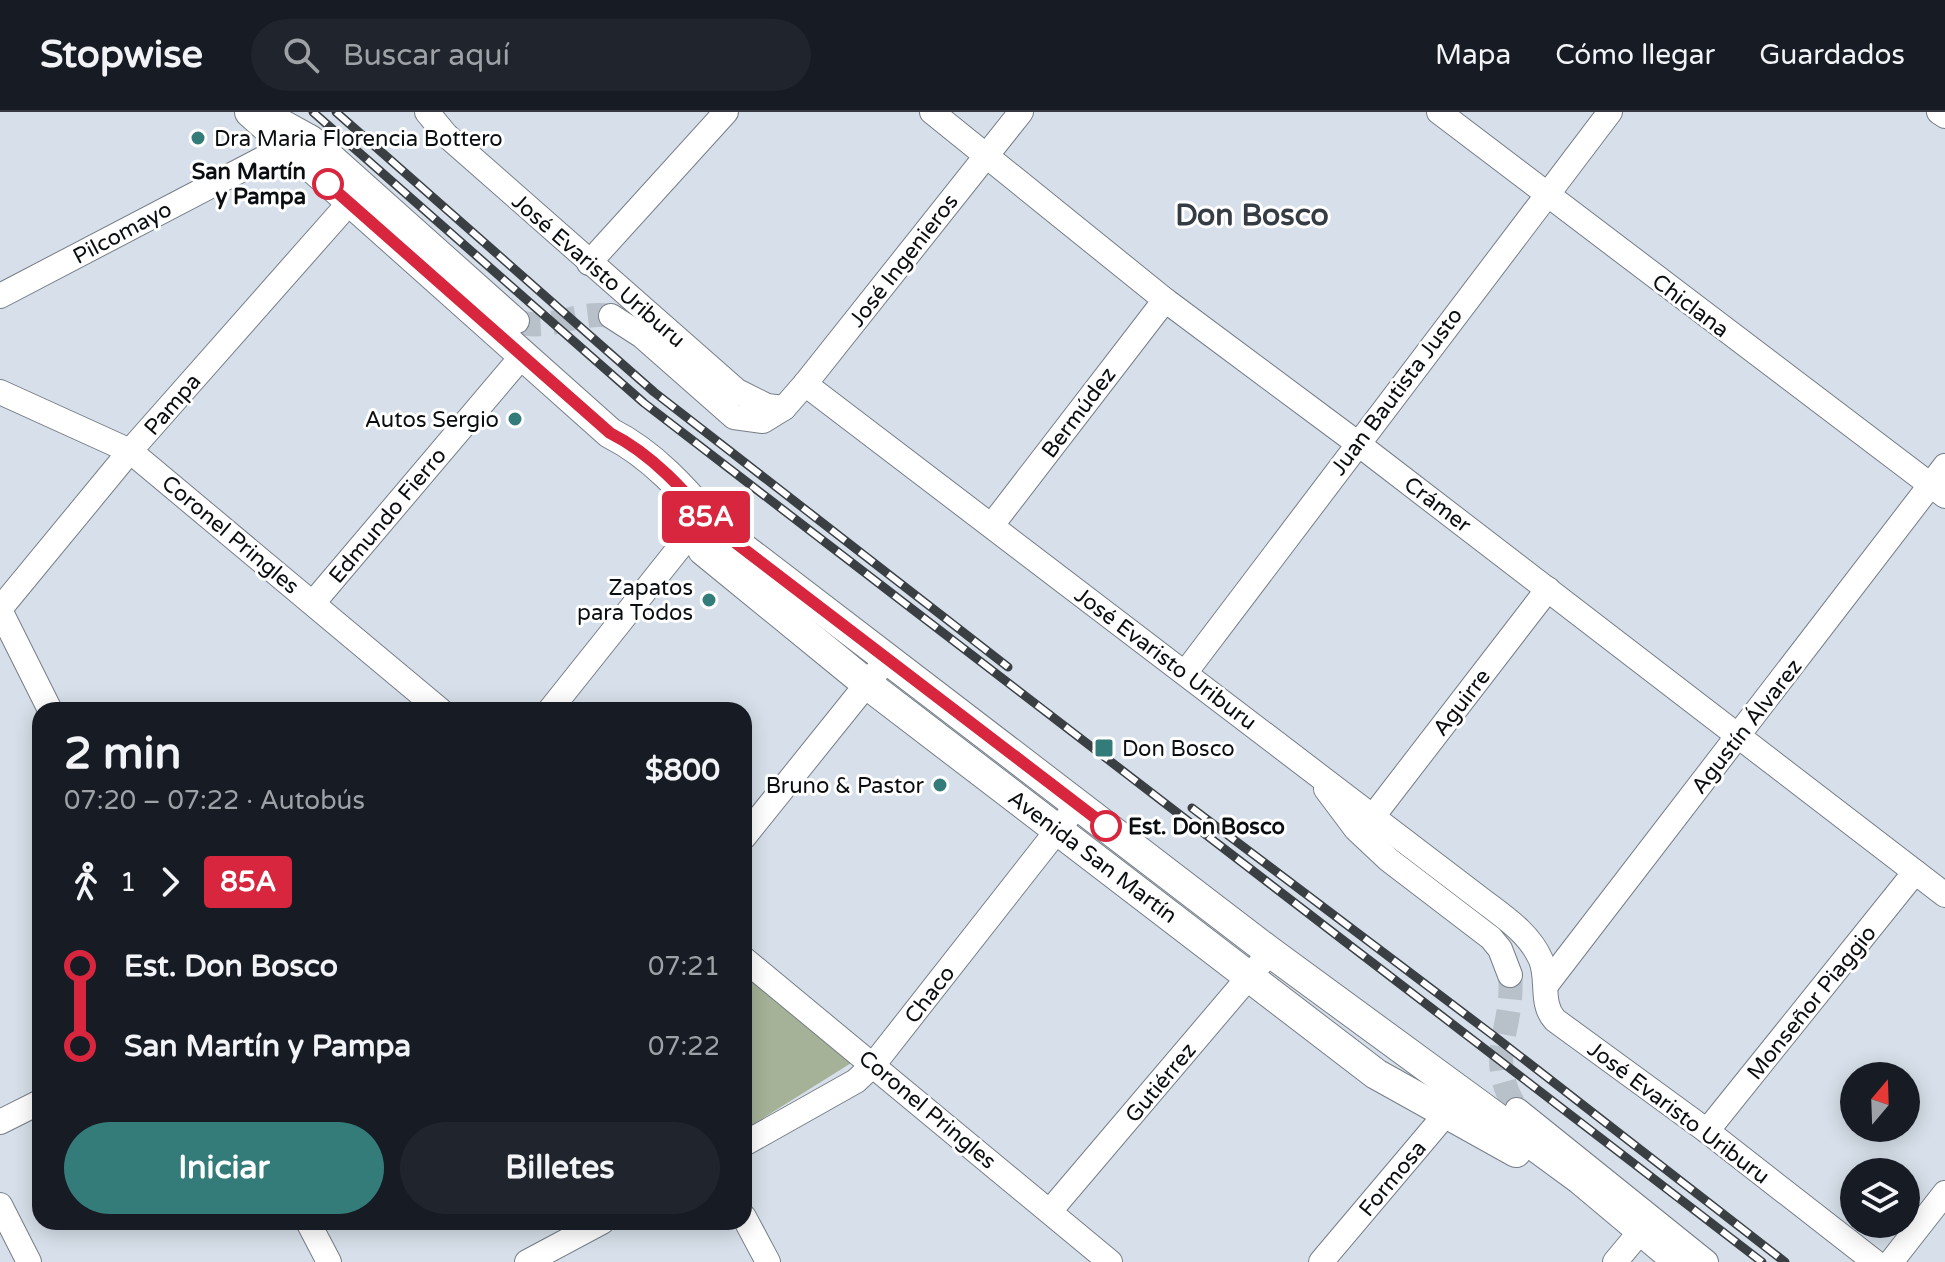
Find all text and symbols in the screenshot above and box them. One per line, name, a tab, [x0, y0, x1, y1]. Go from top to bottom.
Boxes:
search box	[251, 19, 811, 91]
text: Stopwise	[40, 32, 203, 78]
icon: search	[279, 33, 323, 77]
text: Buscar aquí	[343, 37, 510, 74]
text: Mapa	[1435, 38, 1511, 72]
text: Cómo llegar	[1555, 38, 1715, 72]
text: Guardados	[1759, 38, 1905, 72]
place label: Dra Maria Florencia Bottero	[214, 126, 503, 152]
marker: Dra Maria Florencia Bottero	[189, 129, 207, 147]
place label: San Martín y Pampa	[192, 159, 306, 210]
marker: San Martín y Pampa	[313, 169, 343, 199]
street label: José Evaristo Uriburu	[506, 188, 690, 353]
street label: José Ingenieros	[844, 189, 964, 332]
street label: Pilcomayo	[69, 196, 176, 270]
district label: Don Bosco	[1175, 197, 1329, 234]
street label: Chiclana	[1647, 268, 1734, 343]
street label: Juan Bautista Justo	[1325, 303, 1468, 480]
street label: Bermúdez	[1036, 362, 1121, 463]
street label: Pampa	[139, 369, 207, 441]
place label: Autos Sergio	[365, 407, 499, 433]
marker: Autos Sergio	[506, 410, 524, 428]
street label: Edmundo Fierro	[324, 443, 452, 589]
street label: Coronel Pringles	[156, 470, 304, 600]
street label: Crámer	[1399, 471, 1476, 539]
line badge: 85A	[660, 491, 752, 543]
text: 85A	[678, 500, 734, 534]
place label: Zapatos para Todos	[577, 575, 693, 626]
street label: José Evaristo Uriburu	[1069, 582, 1261, 736]
marker: Zapatos para Todos	[700, 591, 718, 609]
street label: Agustín Álvarez	[1685, 653, 1808, 799]
street label: Aguirre	[1428, 664, 1496, 741]
text: 2 min	[64, 728, 181, 781]
place label: Don Bosco	[1122, 736, 1235, 762]
marker: Don Bosco	[1093, 737, 1115, 759]
text: $800	[645, 752, 720, 789]
place label: Bruno & Pastor	[766, 773, 925, 799]
marker: Bruno & Pastor	[931, 776, 949, 794]
text: 07:20 – 07:22 · Autobús	[64, 785, 365, 816]
street label: Avenida San Martín	[1003, 785, 1182, 929]
marker: Est. Don Bosco	[1091, 811, 1121, 841]
place label: Est. Don Bosco	[1128, 814, 1285, 840]
icon: walk	[64, 860, 108, 904]
icon: forward	[148, 860, 192, 904]
text: 85A	[220, 865, 276, 899]
text: 1	[120, 867, 136, 898]
street label: Monseñor Piaggio	[1742, 920, 1882, 1085]
text: Est. Don Bosco	[124, 948, 338, 985]
text: 07:21	[648, 951, 720, 982]
street label: Chaco	[899, 961, 960, 1029]
text: San Martín y Pampa	[124, 1028, 411, 1065]
text: 07:22	[648, 1031, 720, 1062]
street label: José Evaristo Uriburu	[1582, 1036, 1774, 1190]
street label: Gutiérrez	[1120, 1037, 1202, 1128]
street label: Coronel Pringles	[853, 1045, 1001, 1175]
north arrow	[1840, 1062, 1920, 1142]
map controls	[1840, 1062, 1920, 1238]
button: Iniciar	[64, 1122, 384, 1214]
button: Billetes	[400, 1122, 720, 1214]
street label: Formosa	[1354, 1136, 1432, 1222]
button: layers	[1840, 1158, 1920, 1238]

